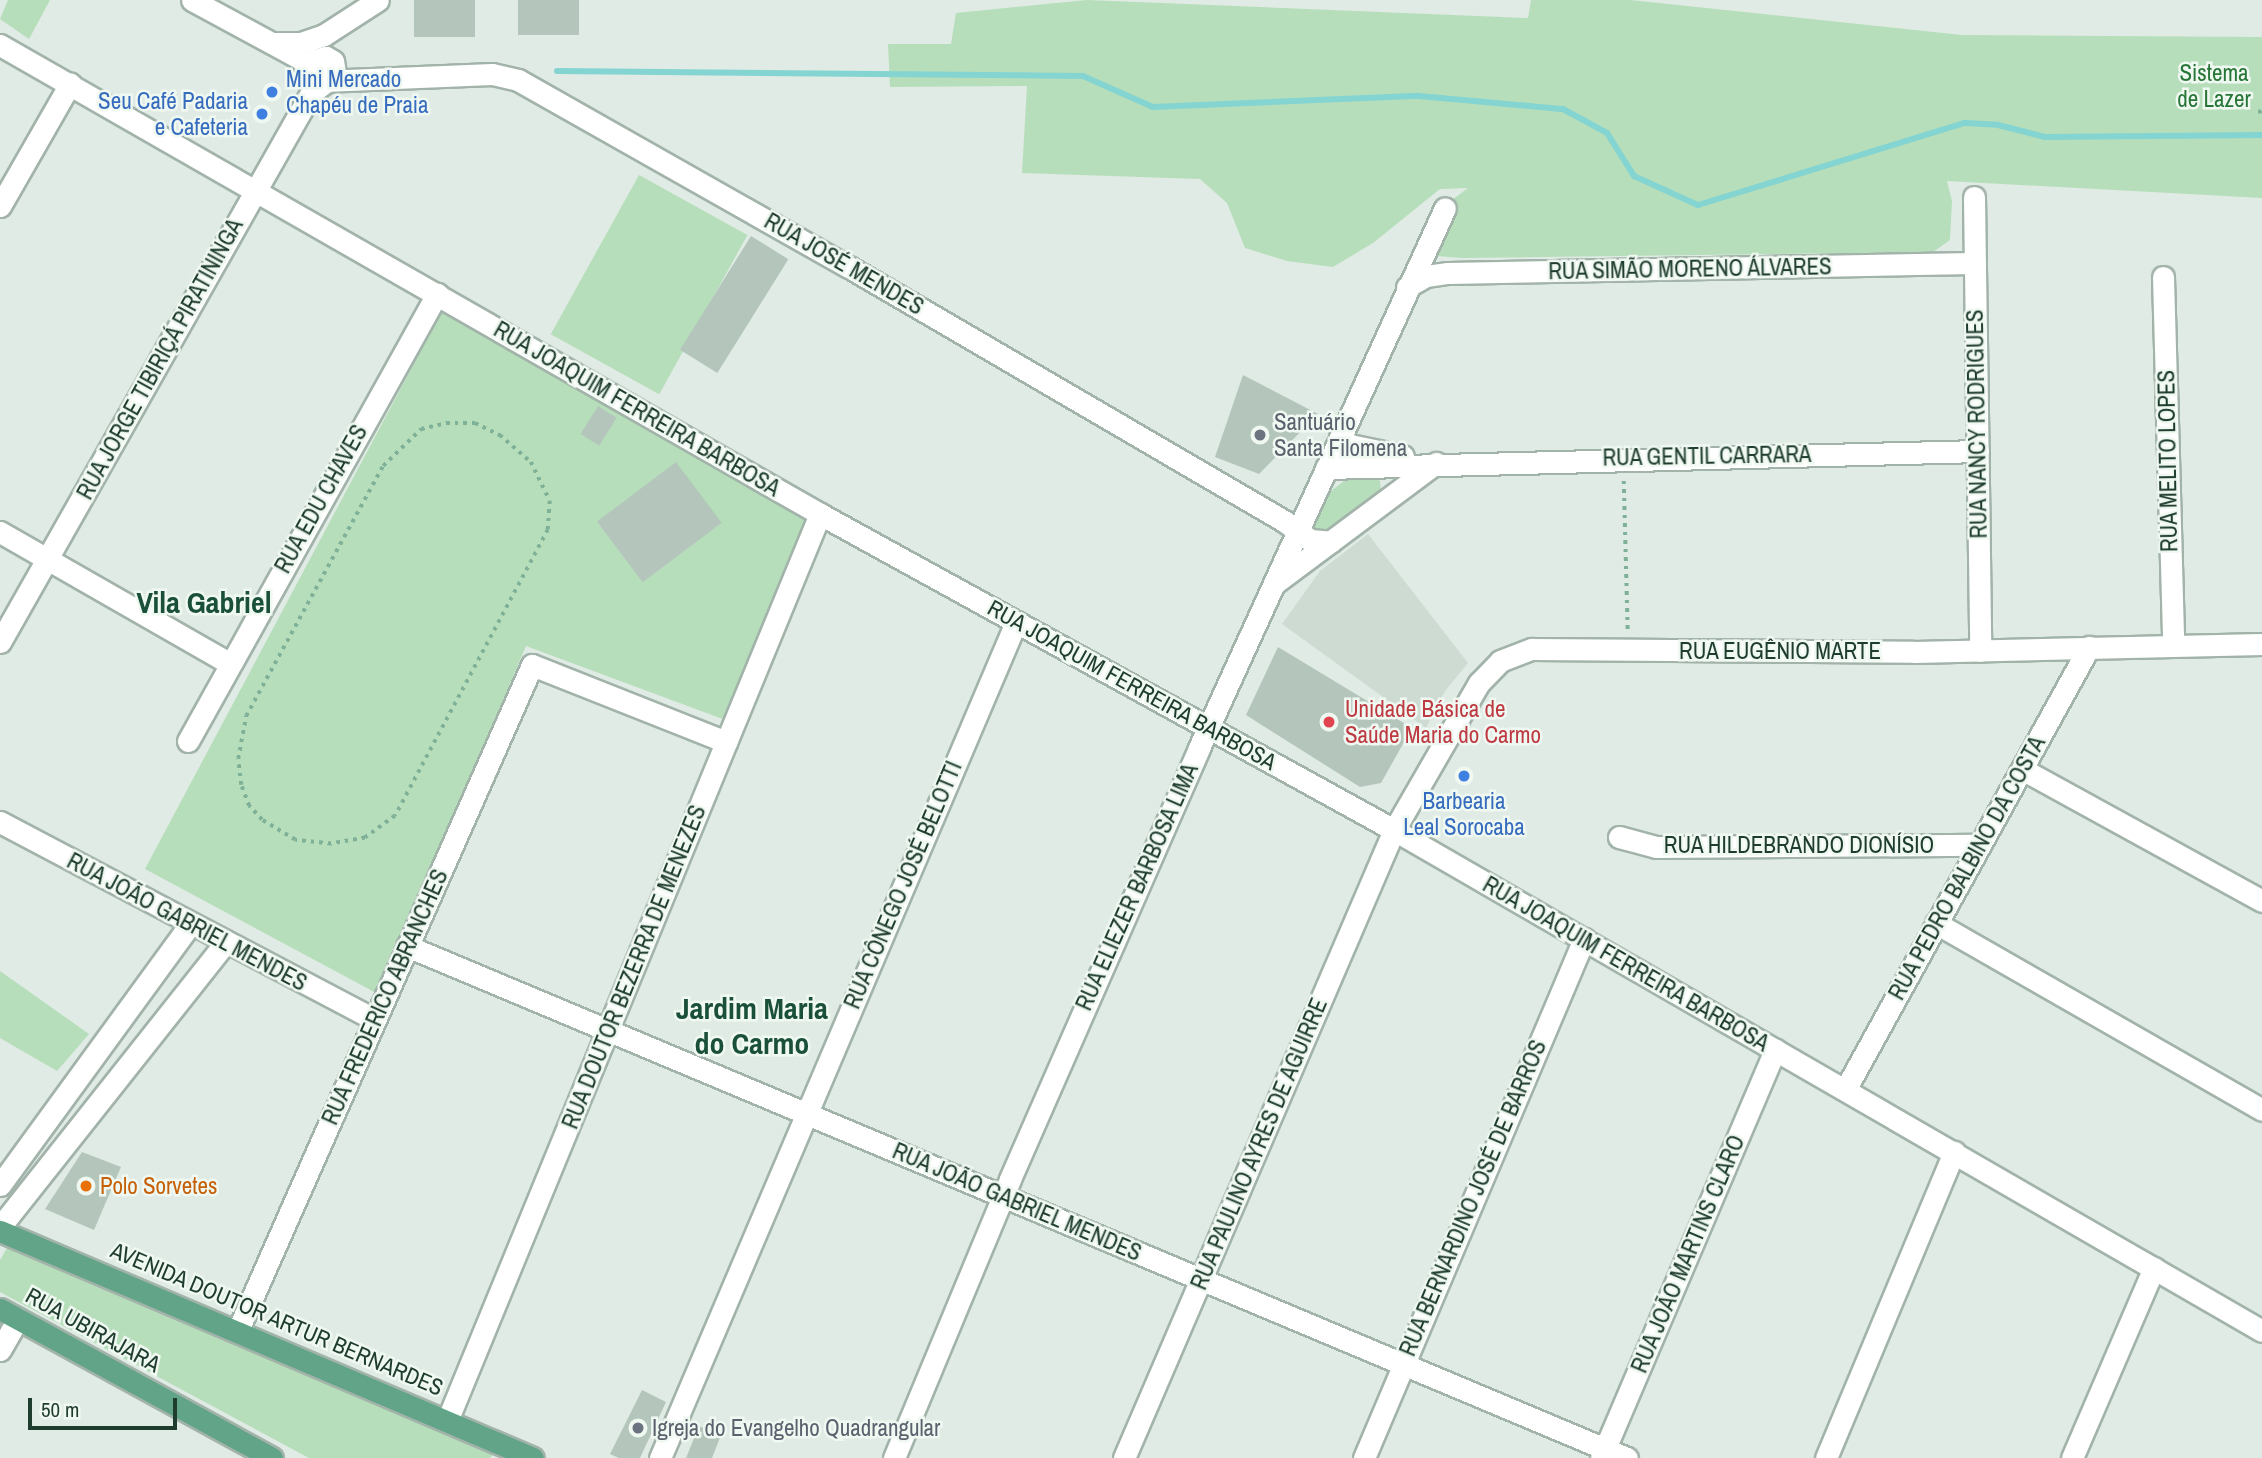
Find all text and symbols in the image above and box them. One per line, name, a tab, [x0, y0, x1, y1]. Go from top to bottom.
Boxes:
park label: Sistema de Lazer	[2177, 59, 2251, 113]
place label: Mini Mercado Chapéu de Praia	[286, 65, 429, 119]
marker: Mini Mercado Chapéu de Praia	[264, 84, 280, 100]
place label: Seu Café Padaria e Cafeteria	[98, 87, 248, 141]
marker: Seu Café Padaria e Cafeteria	[254, 106, 270, 122]
street label: RUA JOSÉ MENDES	[759, 207, 929, 321]
street label: RUA JORGE TIBIRIÇÁ PIRATININGA	[71, 213, 249, 505]
street label: RUA SIMÃO MORENO ÁLVARES	[1547, 253, 1833, 285]
street label: RUA NANCY RODRIGUES	[1961, 309, 1993, 539]
street label: RUA JOAQUIM FERREIRA BARBOSA	[488, 315, 786, 503]
street label: RUA MELITO LOPES	[2153, 369, 2183, 553]
place label: Santuário Santa Filomena	[1274, 408, 1407, 462]
street label: RUA EDU CHAVES	[269, 420, 373, 578]
marker: Santuário Santa Filomena	[1252, 427, 1268, 443]
street label: RUA GENTIL CARRARA	[1601, 440, 1813, 472]
district label: Vila Gabriel	[137, 584, 271, 620]
street label: RUA JOAQUIM FERREIRA BARBOSA	[982, 593, 1282, 777]
street label: RUA EUGÊNIO MARTE	[1679, 637, 1881, 665]
place label: Unidade Básica de Saúde Maria do Carmo	[1345, 695, 1541, 749]
marker: Unidade Básica de Saúde Maria do Carmo	[1319, 712, 1339, 732]
street label: RUA PEDRO BALBINO DA COSTA	[1882, 730, 2052, 1006]
street label: RUA CÔNEGO JOSÉ BELOTTI	[838, 757, 968, 1013]
street label: RUA ELIEZER BARBOSA LIMA	[1070, 758, 1204, 1016]
marker: Barbearia Leal Sorocaba	[1456, 768, 1472, 784]
place label: Barbearia Leal Sorocaba	[1403, 787, 1525, 841]
street label: RUA DOUTOR BEZERRA DE MENEZES	[556, 800, 712, 1134]
street label: RUA HILDEBRANDO DIONÍSIO	[1663, 831, 1935, 859]
street label: RUA JOÃO GABRIEL MENDES	[62, 847, 312, 997]
street label: RUA FREDERICO ABRANCHES	[316, 864, 454, 1130]
street label: RUA JOAQUIM FERREIRA BARBOSA	[1477, 870, 1775, 1058]
district label: Jardim Maria do Carmo	[676, 990, 828, 1060]
street label: RUA PAULINO AYRES DE AGUIRRE	[1184, 993, 1334, 1295]
street label: RUA BERNARDINO JOSÉ DE BARROS	[1394, 1035, 1552, 1361]
street label: RUA JOÃO MARTINS CLARO	[1625, 1131, 1751, 1377]
street label: RUA JOÃO GABRIEL MENDES	[888, 1137, 1146, 1267]
place label: Polo Sorvetes	[100, 1172, 217, 1200]
marker: Polo Sorvetes	[78, 1178, 94, 1194]
street label: AVENIDA DOUTOR ARTUR BERNARDES	[106, 1236, 448, 1402]
street label: RUA UBIRAJARA	[20, 1281, 166, 1379]
scale bar	[32, 1384, 180, 1428]
text: 50 m	[41, 1395, 79, 1424]
place label: Igreja do Evangelho Quadrangular	[652, 1414, 940, 1442]
marker: Igreja do Evangelho Quadrangular	[630, 1420, 646, 1436]

